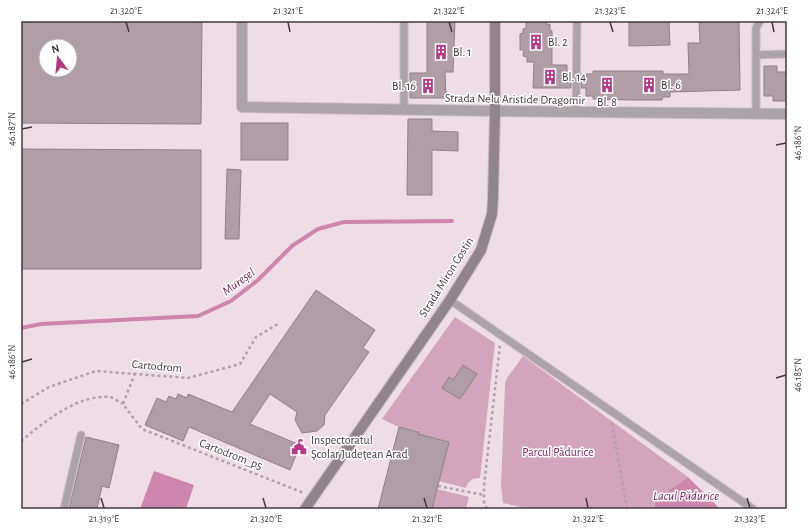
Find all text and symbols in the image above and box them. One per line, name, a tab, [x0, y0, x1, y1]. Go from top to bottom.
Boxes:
text: 21.320°E	[110, 6, 142, 16]
text: 21.321°E	[273, 6, 303, 16]
text: 21.322°E	[433, 6, 465, 16]
text: 21.323°E	[595, 6, 626, 16]
text: 21.324°E	[756, 6, 788, 16]
building icon: Bl. 2	[527, 33, 545, 51]
place label: Bl. 2	[548, 36, 568, 48]
north arrow	[38, 38, 78, 78]
text: N	[50, 43, 61, 55]
building icon: Bl. 1	[432, 43, 450, 61]
place label: Bl. 1	[453, 46, 471, 58]
building icon: Bl. 14	[541, 68, 559, 86]
place label: Bl. 14	[562, 71, 586, 83]
building icon: Bl. 8	[598, 76, 616, 94]
building icon: Bl. 6	[640, 76, 658, 94]
building icon: Bl. 16	[419, 77, 437, 95]
place label: Bl. 6	[661, 79, 681, 91]
place label: Bl. 16	[392, 80, 416, 92]
street label: Strada Nelu Aristide Dragomir	[445, 92, 586, 106]
place label: Bl. 8	[597, 96, 617, 108]
text: 46.187°N	[7, 112, 17, 146]
text: 46.186°N	[793, 126, 803, 160]
street label: Strada Miron Costin	[417, 235, 475, 319]
water label: Mureșel	[220, 266, 258, 298]
text: 46.186°N	[7, 345, 17, 379]
street label: Cartodrom	[131, 358, 183, 374]
text: 46.185°N	[793, 358, 803, 392]
place label: Inspectoratul Şcolar Judeţean Arad	[311, 434, 408, 460]
street label: Cartodrom_p5	[198, 436, 264, 472]
public building icon: Inspectoratul Şcolar Judeţean Arad	[290, 438, 308, 456]
park label: Parcul Pădurice	[522, 446, 594, 458]
water label: Lacul Pădurice	[653, 490, 719, 503]
text: 21.319°E	[89, 514, 119, 524]
text: 21.320°E	[250, 514, 282, 524]
text: 21.321°E	[412, 514, 442, 524]
text: 21.322°E	[572, 514, 604, 524]
text: 21.323°E	[735, 514, 766, 524]

